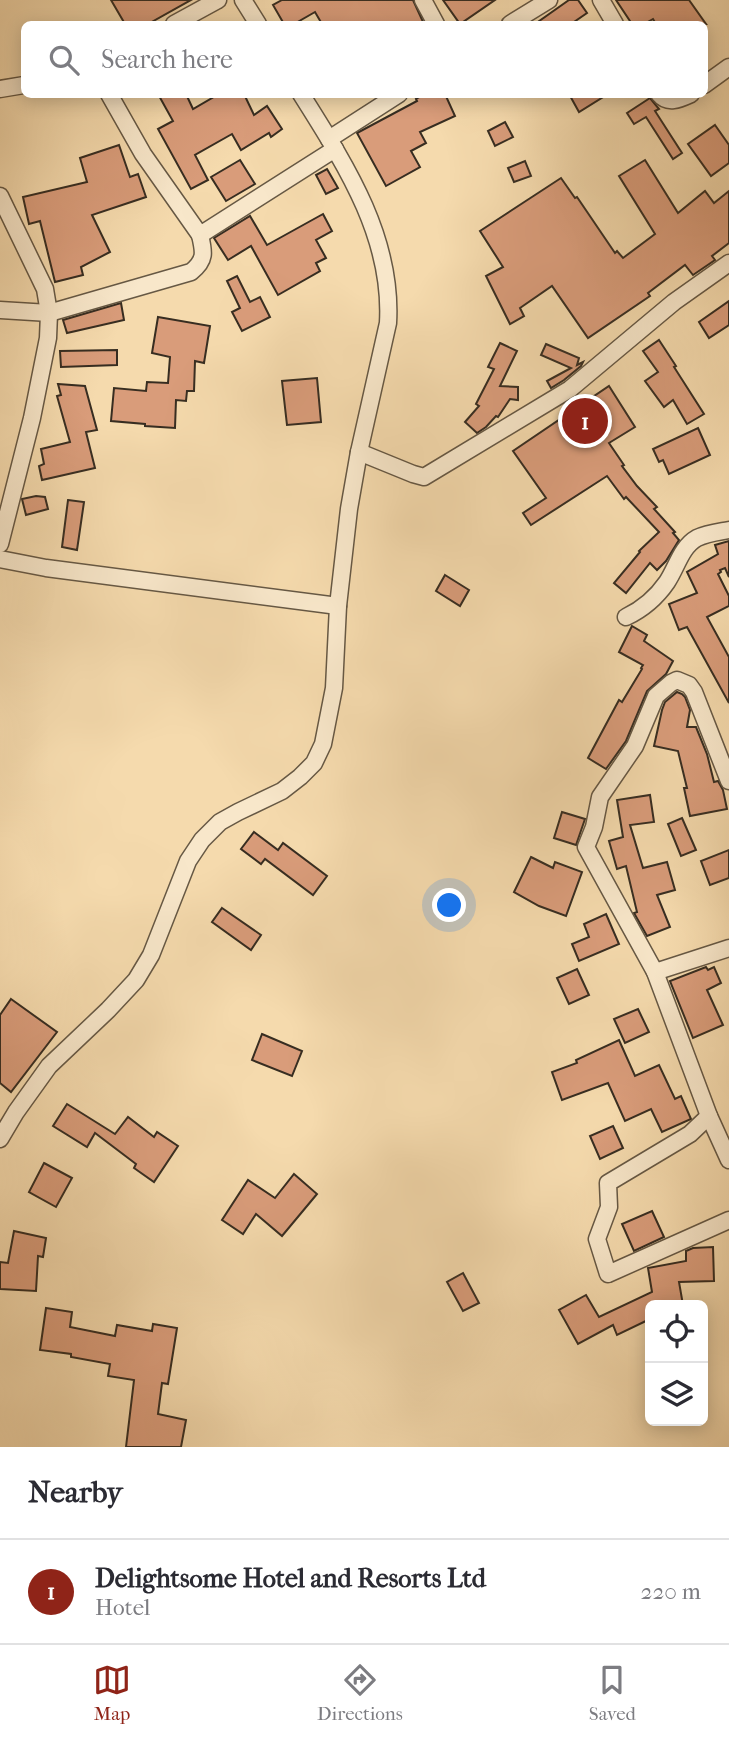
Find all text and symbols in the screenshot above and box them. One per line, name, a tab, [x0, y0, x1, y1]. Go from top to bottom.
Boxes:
search box	[21, 21, 708, 98]
icon: search	[45, 41, 83, 79]
text: Search here	[101, 44, 233, 75]
pin: 1	[562, 395, 608, 447]
your location	[432, 888, 466, 922]
map controls	[645, 1300, 708, 1426]
button: locate	[645, 1300, 708, 1363]
button: layers	[645, 1363, 708, 1426]
text: Nearby	[28, 1475, 123, 1510]
text: Delightsome Hotel and Resorts Ltd	[95, 1563, 486, 1594]
text: 1	[47, 1578, 55, 1605]
text: 220 m	[641, 1578, 701, 1605]
text: Hotel	[95, 1594, 150, 1621]
tab: Map	[93, 1661, 131, 1725]
tab: Directions	[317, 1661, 403, 1725]
tab: Saved	[589, 1661, 636, 1725]

